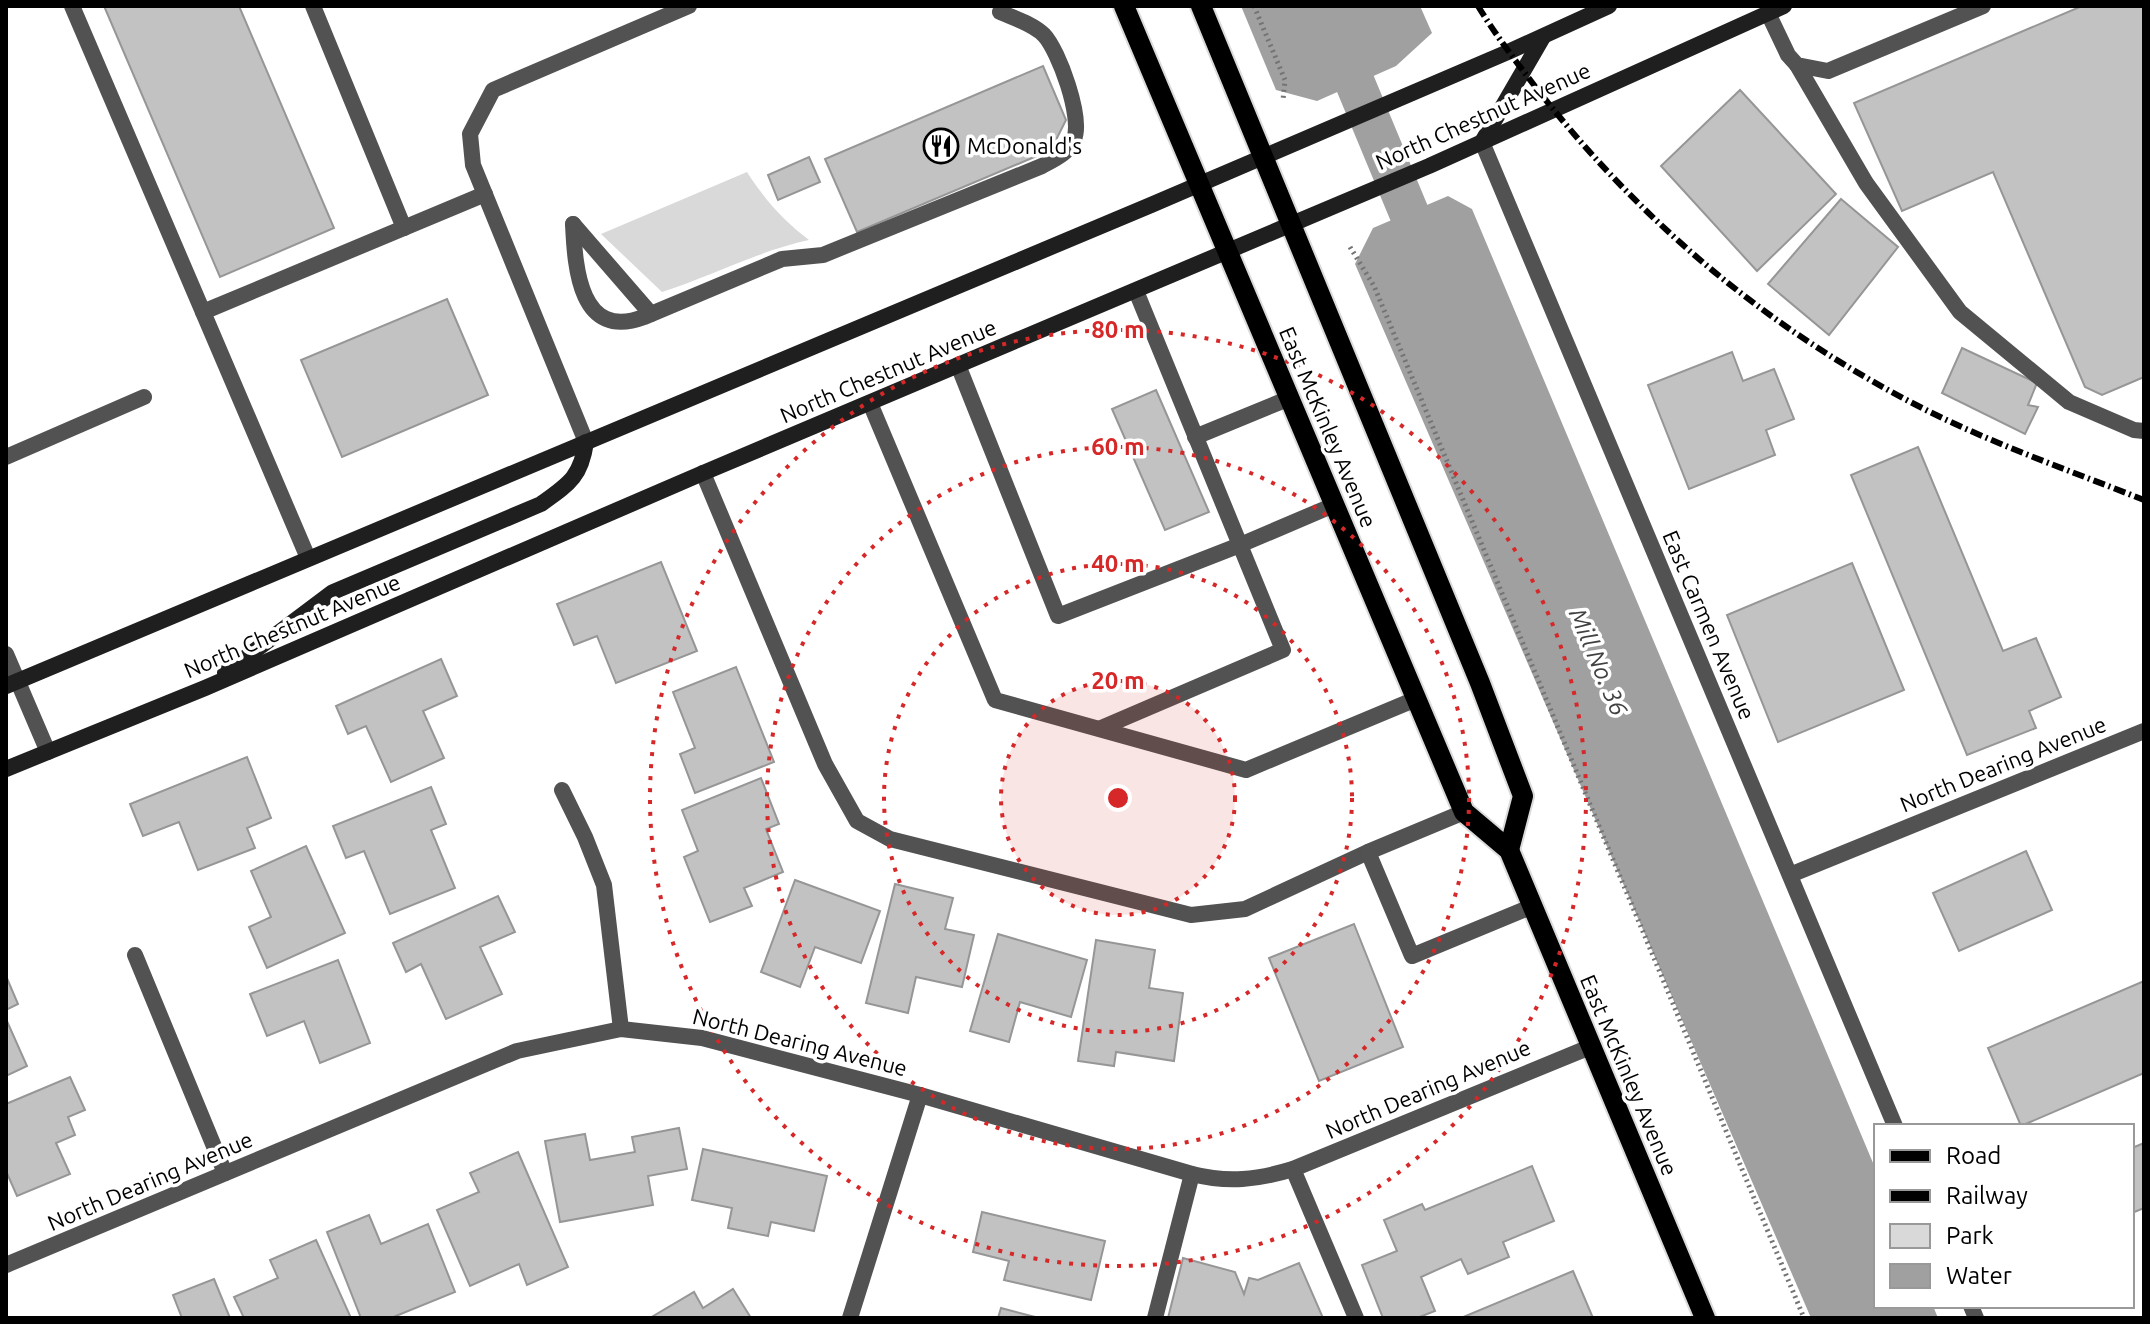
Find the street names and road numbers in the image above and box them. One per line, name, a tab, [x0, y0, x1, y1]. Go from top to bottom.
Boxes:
street label: North Chestnut Avenue	[1372, 57, 1594, 174]
street label: North Chestnut Avenue	[776, 314, 1000, 427]
street label: East McKinley Avenue	[1275, 323, 1382, 531]
street label: East Carmen Avenue	[1658, 527, 1761, 723]
street label: North Chestnut Avenue	[180, 569, 404, 682]
street label: North Dearing Avenue	[1896, 711, 2110, 816]
street label: East McKinley Avenue	[1576, 971, 1683, 1179]
street label: North Dearing Avenue	[690, 1003, 910, 1080]
street label: North Dearing Avenue	[1322, 1034, 1534, 1143]
street label: North Dearing Avenue	[44, 1126, 256, 1235]

